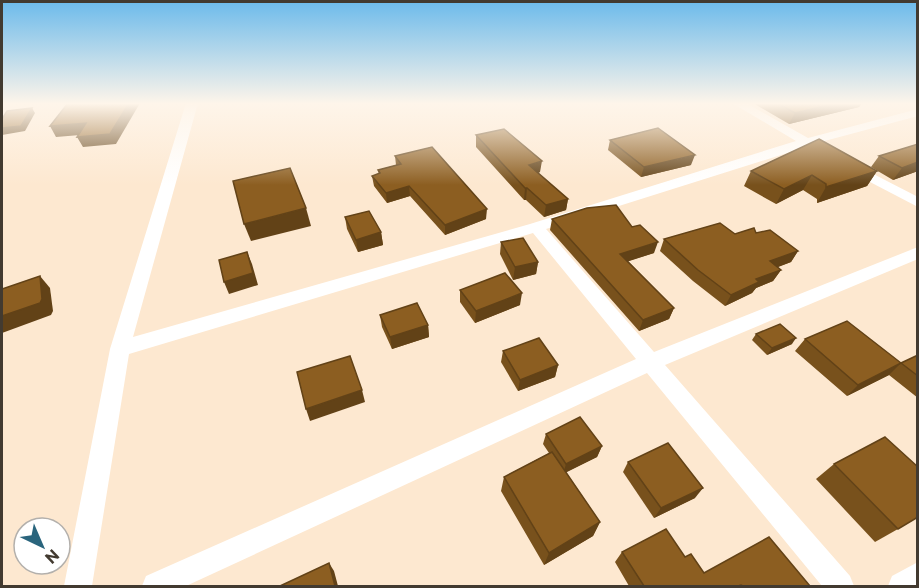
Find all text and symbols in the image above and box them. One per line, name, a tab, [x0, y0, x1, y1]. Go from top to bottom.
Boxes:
north arrow	[12, 516, 72, 576]
text: N	[42, 546, 64, 568]

